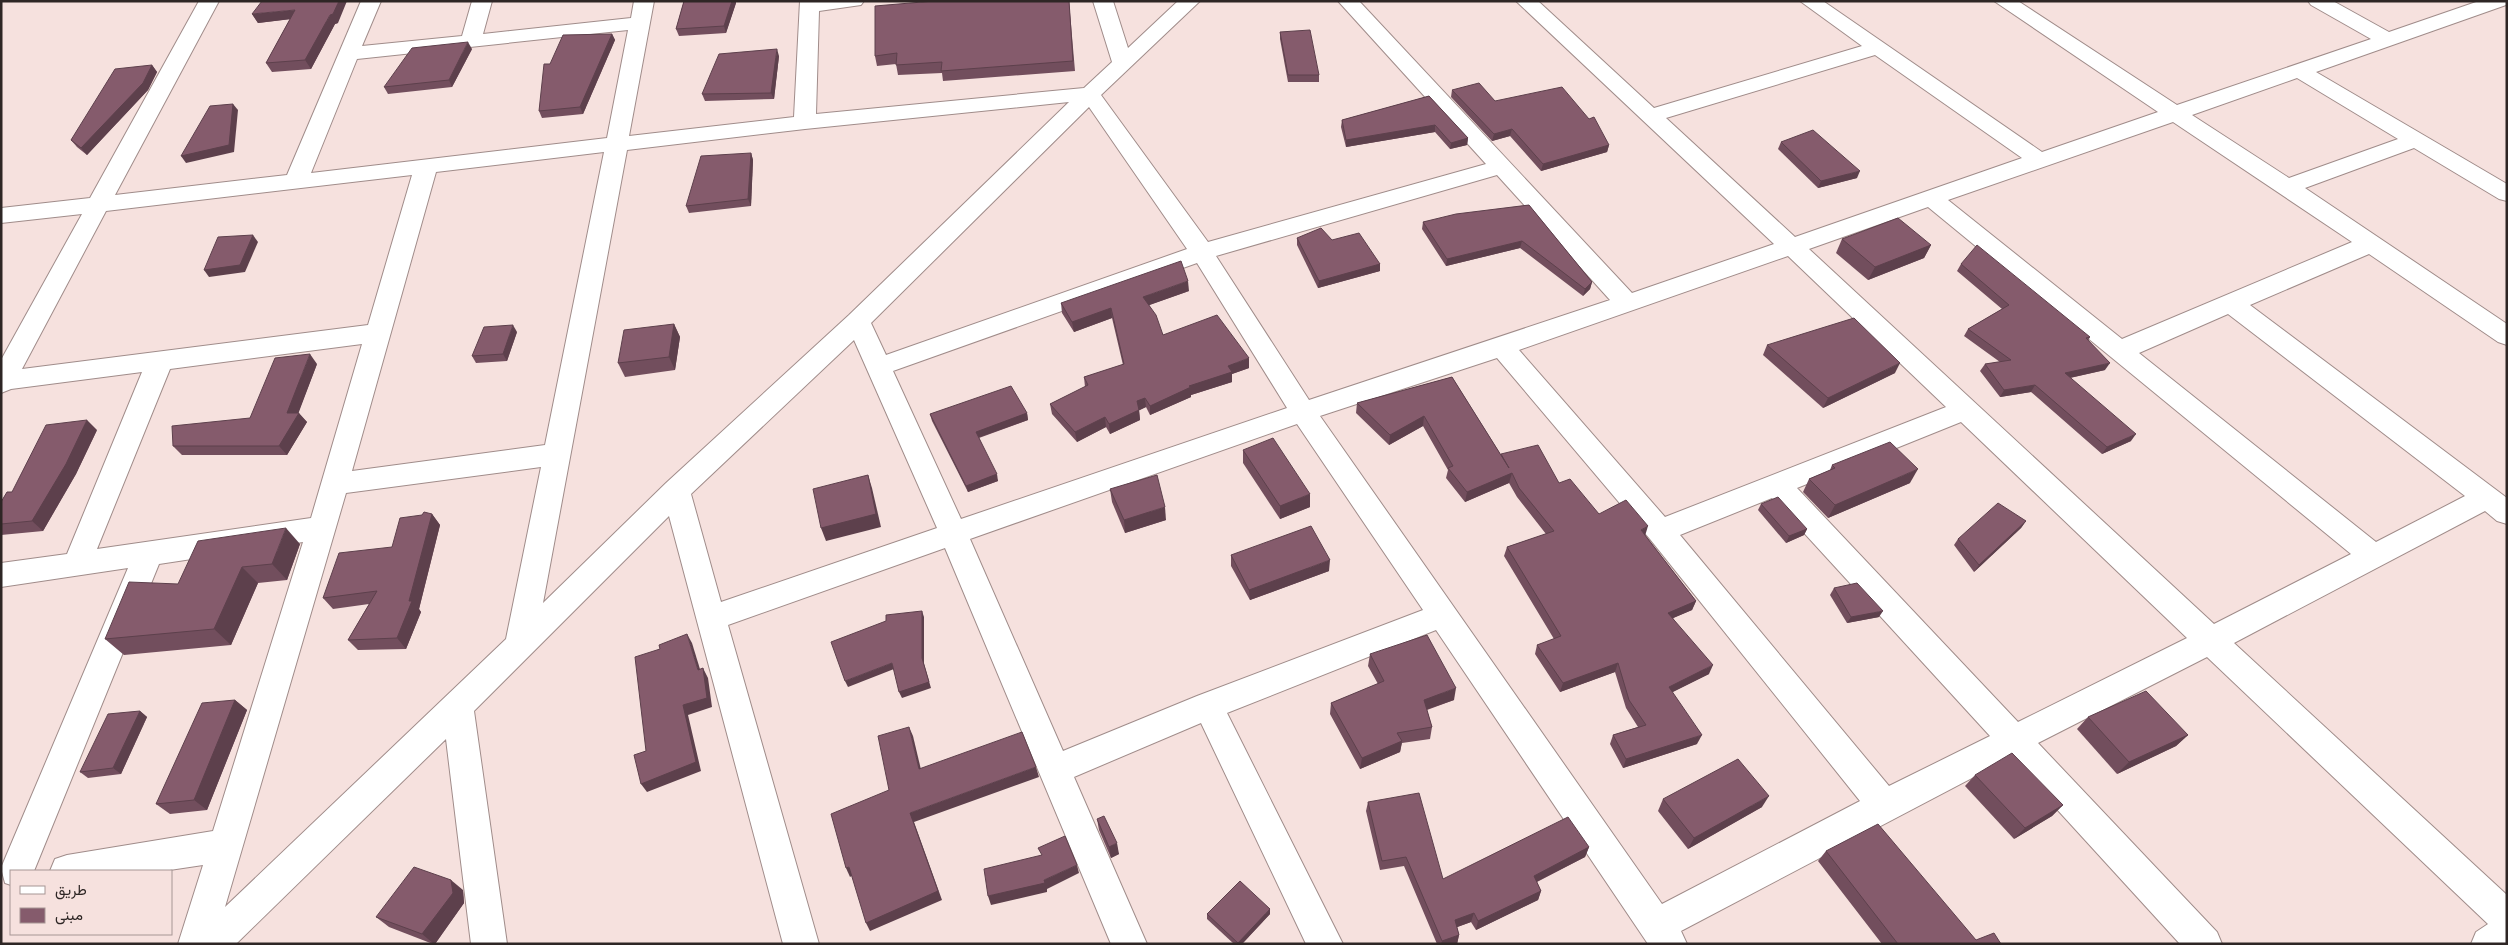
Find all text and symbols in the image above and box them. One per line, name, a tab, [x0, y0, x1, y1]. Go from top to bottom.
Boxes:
legend	[10, 870, 172, 935]
text: طريق	[55, 883, 87, 900]
text: مبنى	[55, 908, 83, 925]

